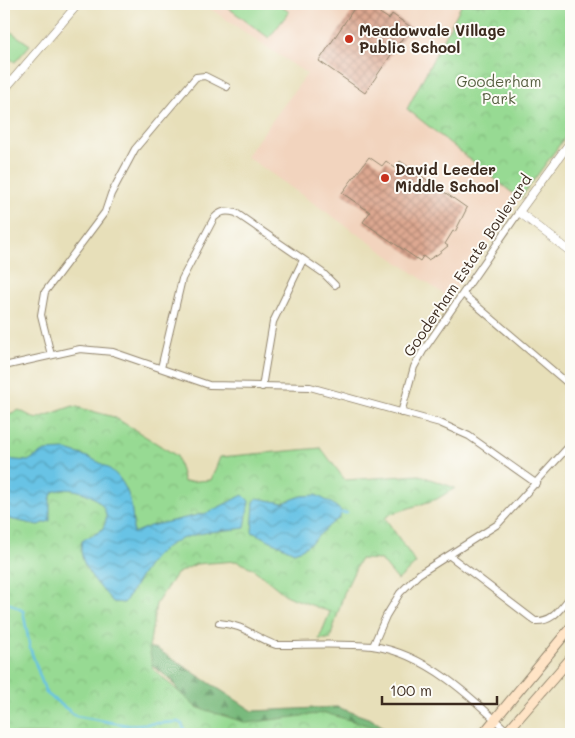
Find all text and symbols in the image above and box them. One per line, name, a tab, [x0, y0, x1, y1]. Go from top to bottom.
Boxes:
place label: Meadowvale Village Public School	[359, 20, 505, 57]
marker: Meadowvale Village Public School	[343, 33, 355, 45]
park label: Gooderham Park	[457, 71, 542, 108]
place label: David Leeder Middle School	[395, 159, 499, 196]
street label: Gooderham Estate Boulevard	[398, 170, 536, 360]
marker: David Leeder Middle School	[379, 172, 391, 184]
scale bar	[382, 673, 498, 705]
text: 100 m	[390, 680, 432, 700]

